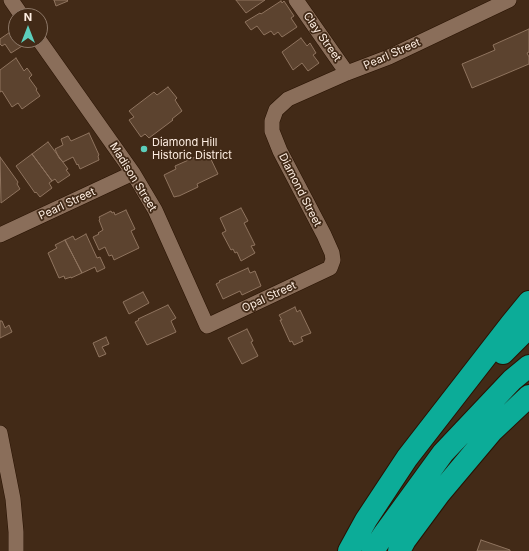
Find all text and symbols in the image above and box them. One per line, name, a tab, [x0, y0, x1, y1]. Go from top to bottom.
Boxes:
north arrow	[8, 8, 48, 48]
text: N	[24, 10, 32, 24]
street label: Clay Street	[300, 10, 344, 64]
street label: Pearl Street	[362, 36, 422, 72]
place label: Diamond Hill Historic District	[152, 136, 232, 162]
street label: Madison Street	[107, 140, 159, 214]
marker: Diamond Hill Historic District	[139, 144, 149, 154]
street label: Diamond Street	[276, 151, 324, 229]
street label: Pearl Street	[37, 185, 97, 223]
street label: Opal Street	[240, 279, 298, 315]

